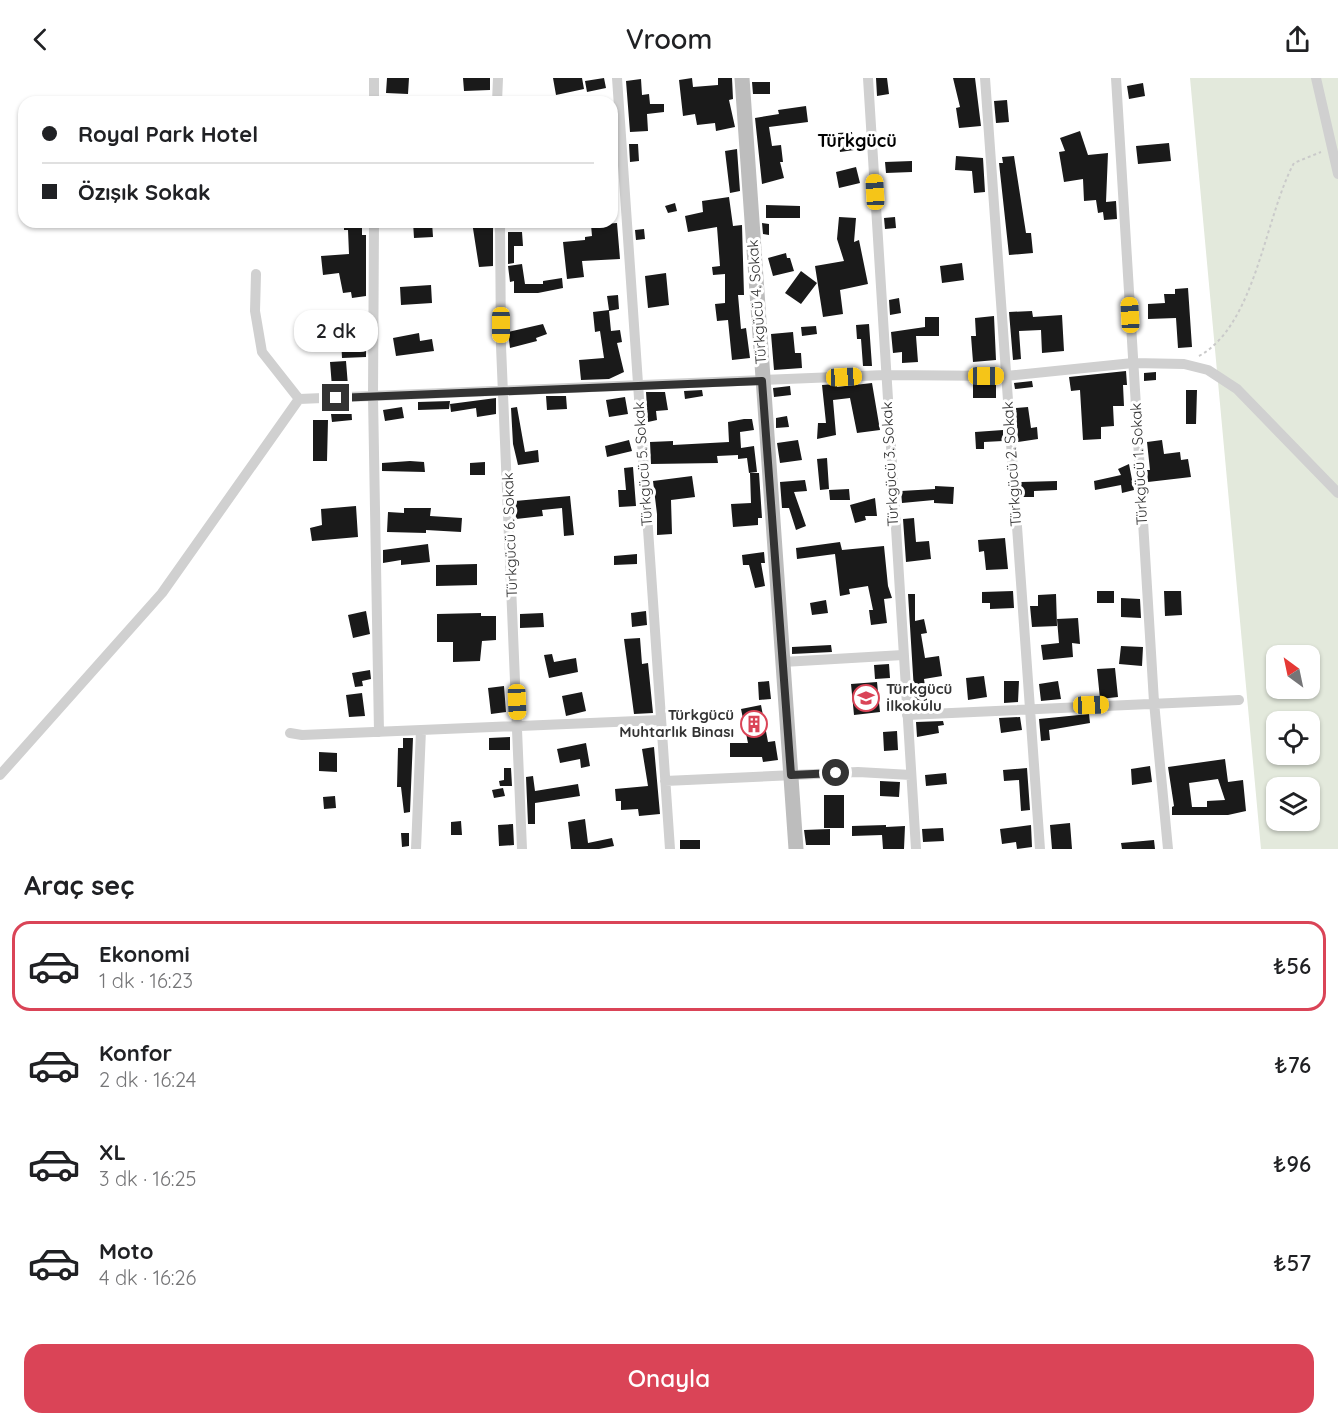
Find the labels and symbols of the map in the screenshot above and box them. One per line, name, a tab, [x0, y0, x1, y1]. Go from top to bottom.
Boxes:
district label: Türkgücü	[817, 129, 897, 152]
car	[865, 174, 885, 210]
street label: Türkgücü 4. Sokak	[743, 239, 770, 365]
car	[1120, 297, 1140, 333]
car	[492, 307, 510, 343]
callout: 2 dk	[294, 311, 378, 353]
car	[826, 367, 862, 387]
car	[968, 367, 1004, 385]
route end	[322, 384, 349, 411]
street label: Türkgücü 5. Sokak	[629, 401, 656, 527]
street label: Türkgücü 3. Sokak	[877, 401, 902, 527]
street label: Türkgücü 2. Sokak	[998, 401, 1025, 527]
street label: Türkgücü 1. Sokak	[1126, 402, 1151, 526]
street label: Türkgücü 6. Sokak	[498, 472, 521, 598]
north arrow	[1266, 645, 1320, 699]
place label: Türkgücü İlkokulu	[886, 679, 952, 715]
school or university icon: Türkgücü İlkokulu	[851, 683, 881, 713]
car	[507, 684, 527, 720]
car	[1073, 695, 1109, 715]
place label: Türkgücü Muhtarlık Binası	[619, 705, 734, 741]
building icon: Türkgücü Muhtarlık Binası	[739, 709, 769, 739]
route start	[822, 759, 849, 786]

